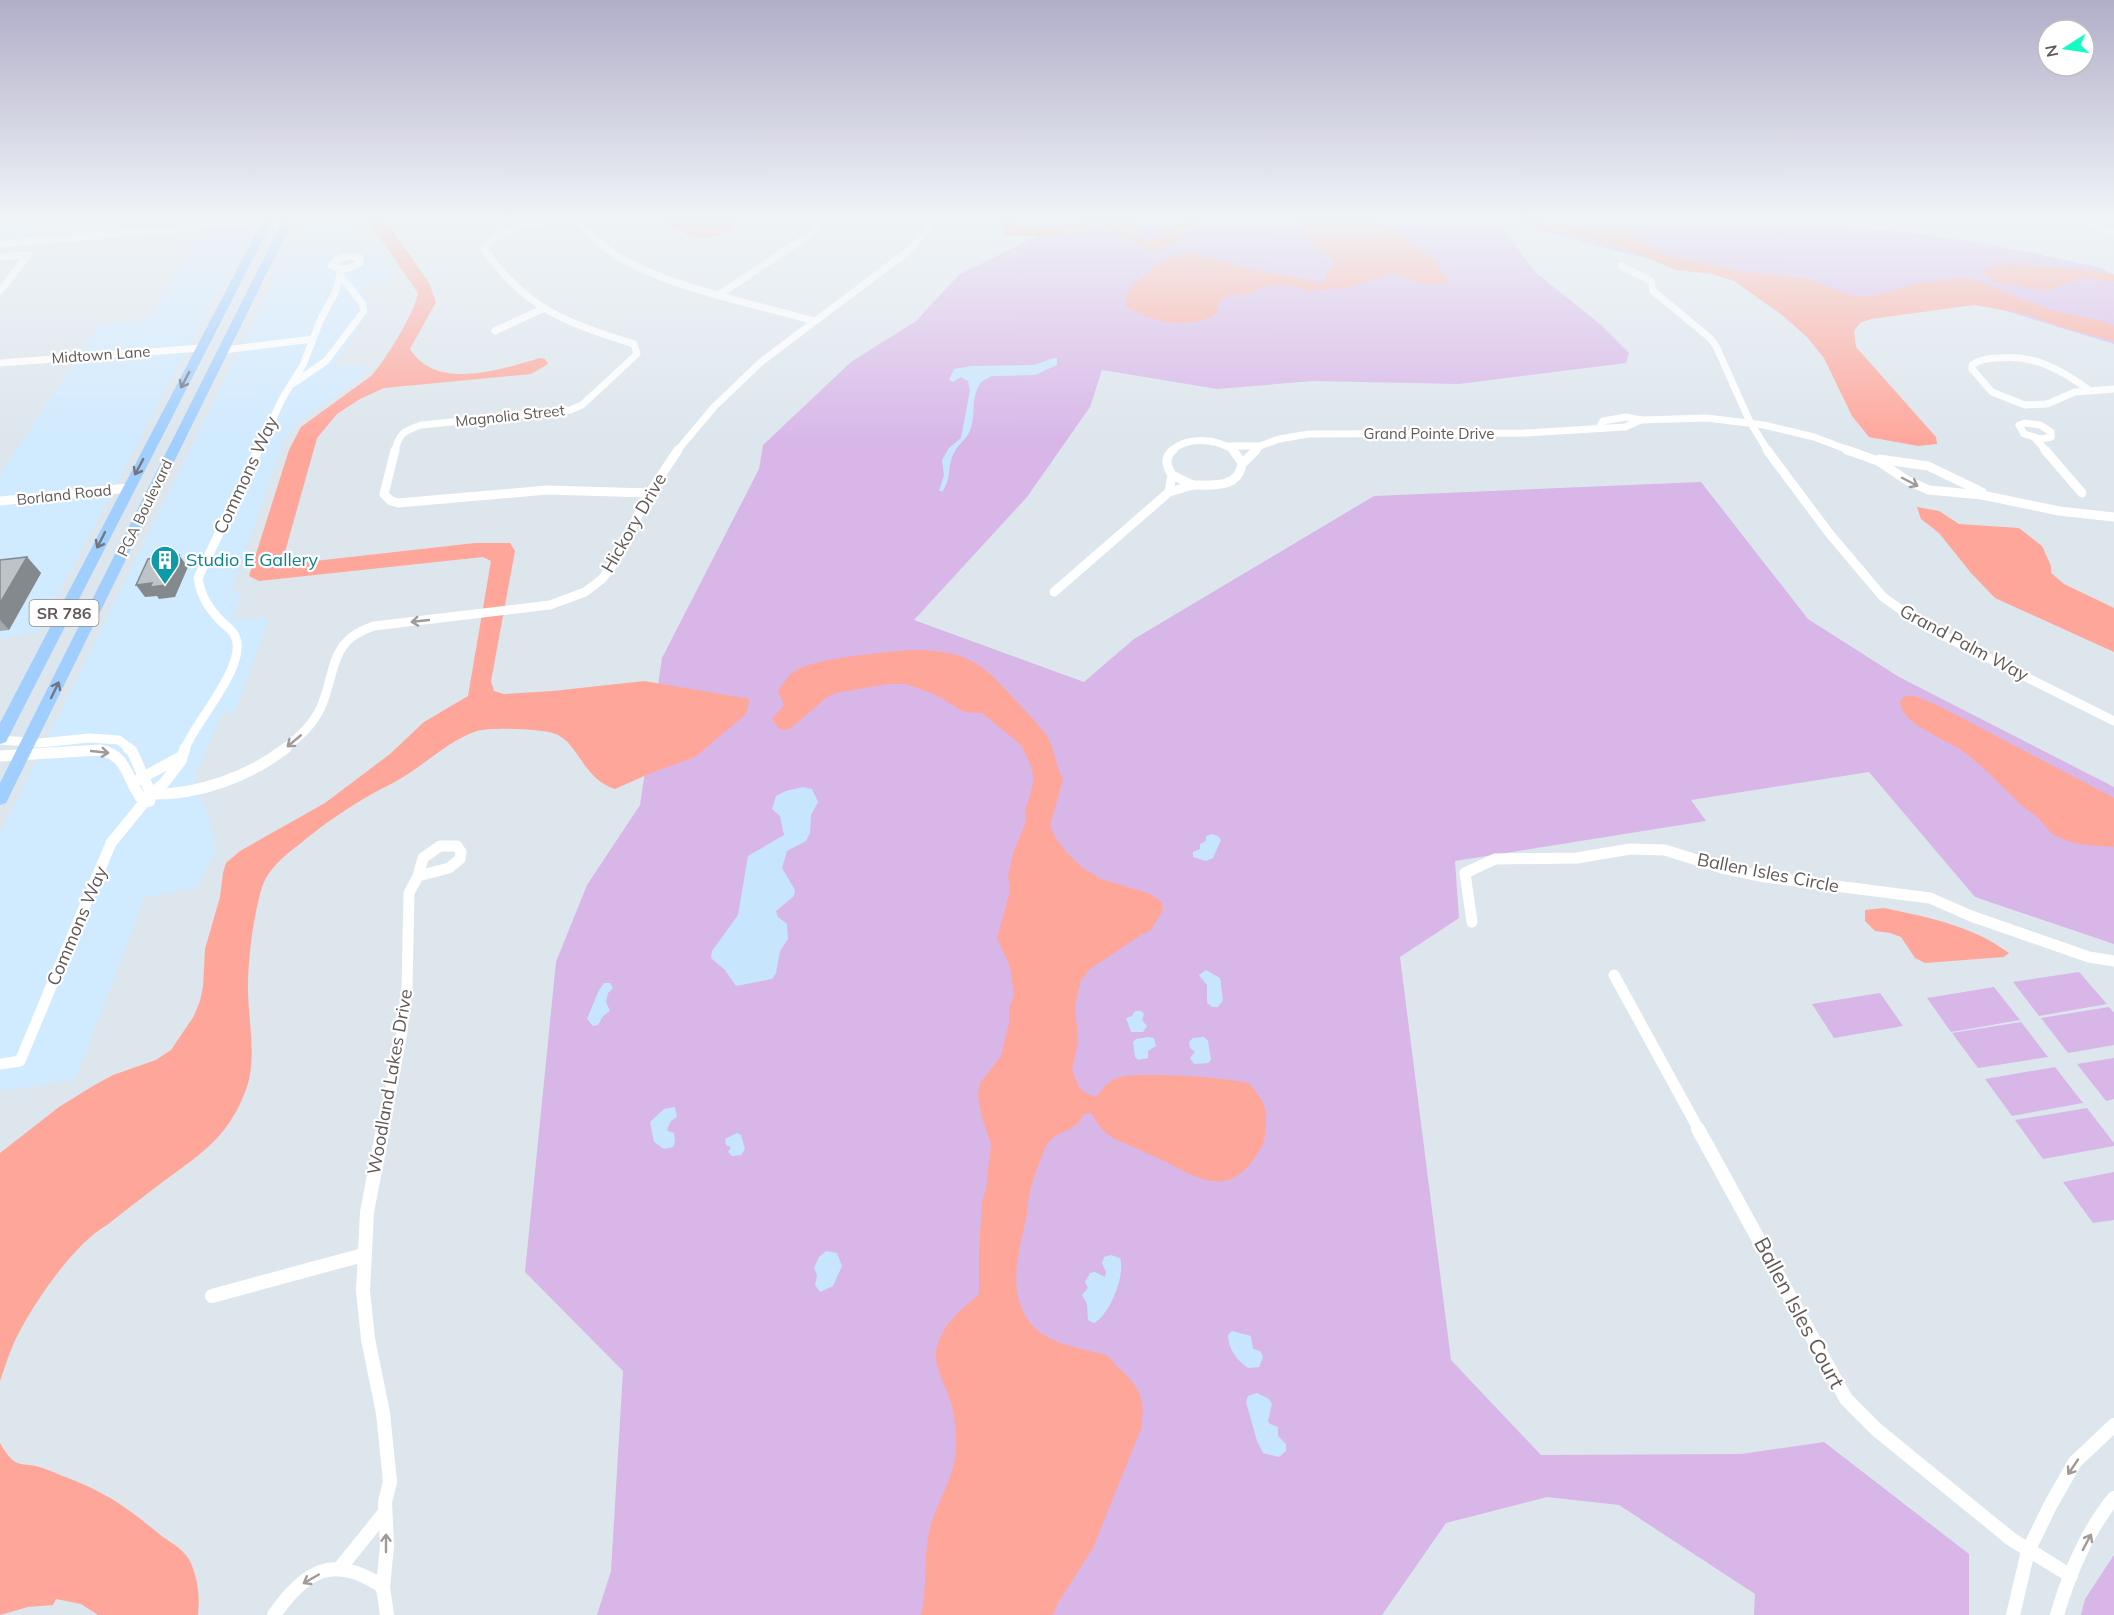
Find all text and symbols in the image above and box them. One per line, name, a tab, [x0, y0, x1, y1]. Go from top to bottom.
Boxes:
north arrow	[2036, 18, 2096, 78]
text: N	[2040, 43, 2062, 59]
street label: Midtown Lane	[51, 342, 151, 367]
one-way arrow	[179, 371, 191, 388]
street label: Magnolia Street	[454, 400, 566, 431]
street label: Commons Way	[208, 412, 283, 537]
street label: Grand Pointe Drive	[1364, 424, 1494, 443]
street label: PGA Boulevard	[113, 456, 176, 559]
one-way arrow	[133, 458, 145, 476]
street label: Hickory Drive	[596, 469, 671, 577]
one-way arrow	[1900, 477, 1918, 488]
street label: Borland Road	[16, 480, 112, 509]
one-way arrow	[95, 531, 107, 549]
building icon: Studio E Gallery	[149, 544, 181, 586]
place label: Studio E Gallery	[186, 548, 319, 571]
street label: Grand Palm Way	[1896, 599, 2033, 686]
road number: SR 786	[29, 600, 98, 626]
one-way arrow	[411, 616, 431, 627]
one-way arrow	[50, 682, 62, 700]
one-way arrow	[286, 734, 302, 747]
one-way arrow	[90, 746, 109, 757]
street label: Ballen Isles Circle	[1695, 847, 1841, 898]
street label: Commons Way	[41, 862, 112, 989]
street label: Woodland Lakes Drive	[362, 987, 417, 1176]
street label: Ballen Isles Court	[1749, 1232, 1851, 1393]
one-way arrow	[2067, 1458, 2079, 1474]
one-way arrow	[380, 1533, 392, 1553]
one-way arrow	[2081, 1534, 2093, 1551]
one-way arrow	[303, 1573, 320, 1585]

